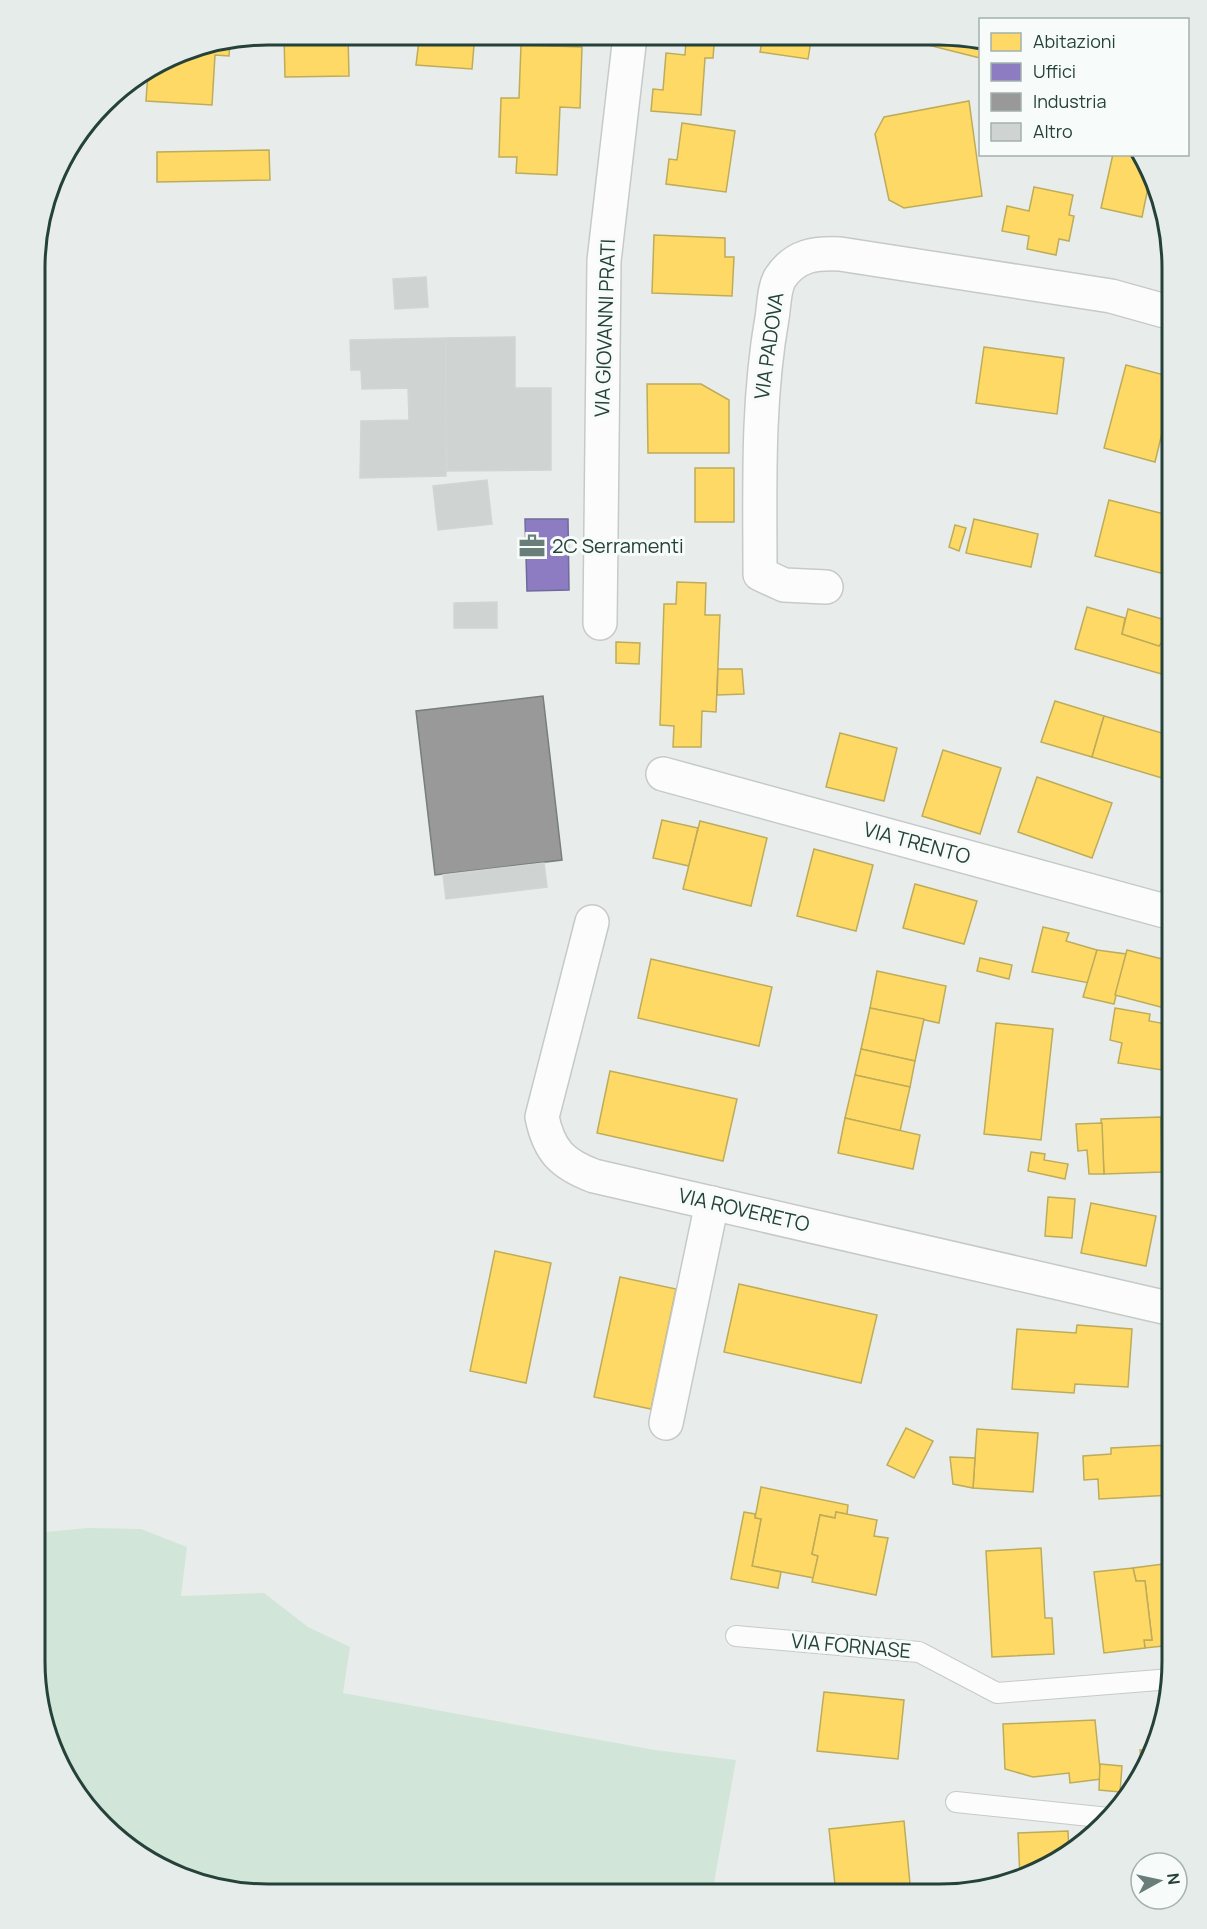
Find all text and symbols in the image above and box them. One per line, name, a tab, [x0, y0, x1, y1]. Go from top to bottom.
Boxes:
legend	[979, 18, 1189, 156]
text: Abitazioni	[1033, 29, 1116, 53]
text: Uffici	[1033, 59, 1076, 83]
text: Industria	[1033, 89, 1107, 113]
text: Altro	[1033, 119, 1073, 143]
street label: VIA GIOVANNI PRATI	[588, 238, 621, 418]
street label: VIA PADOVA	[748, 290, 789, 401]
office icon: 2C Serramenti	[517, 531, 547, 561]
place label: 2C Serramenti	[552, 532, 684, 559]
street label: VIA TRENTO	[861, 815, 973, 870]
street label: VIA ROVERETO	[676, 1181, 812, 1238]
street label: VIA FORNASE	[790, 1627, 912, 1664]
north arrow	[1129, 1851, 1189, 1911]
text: N	[1162, 1872, 1186, 1886]

